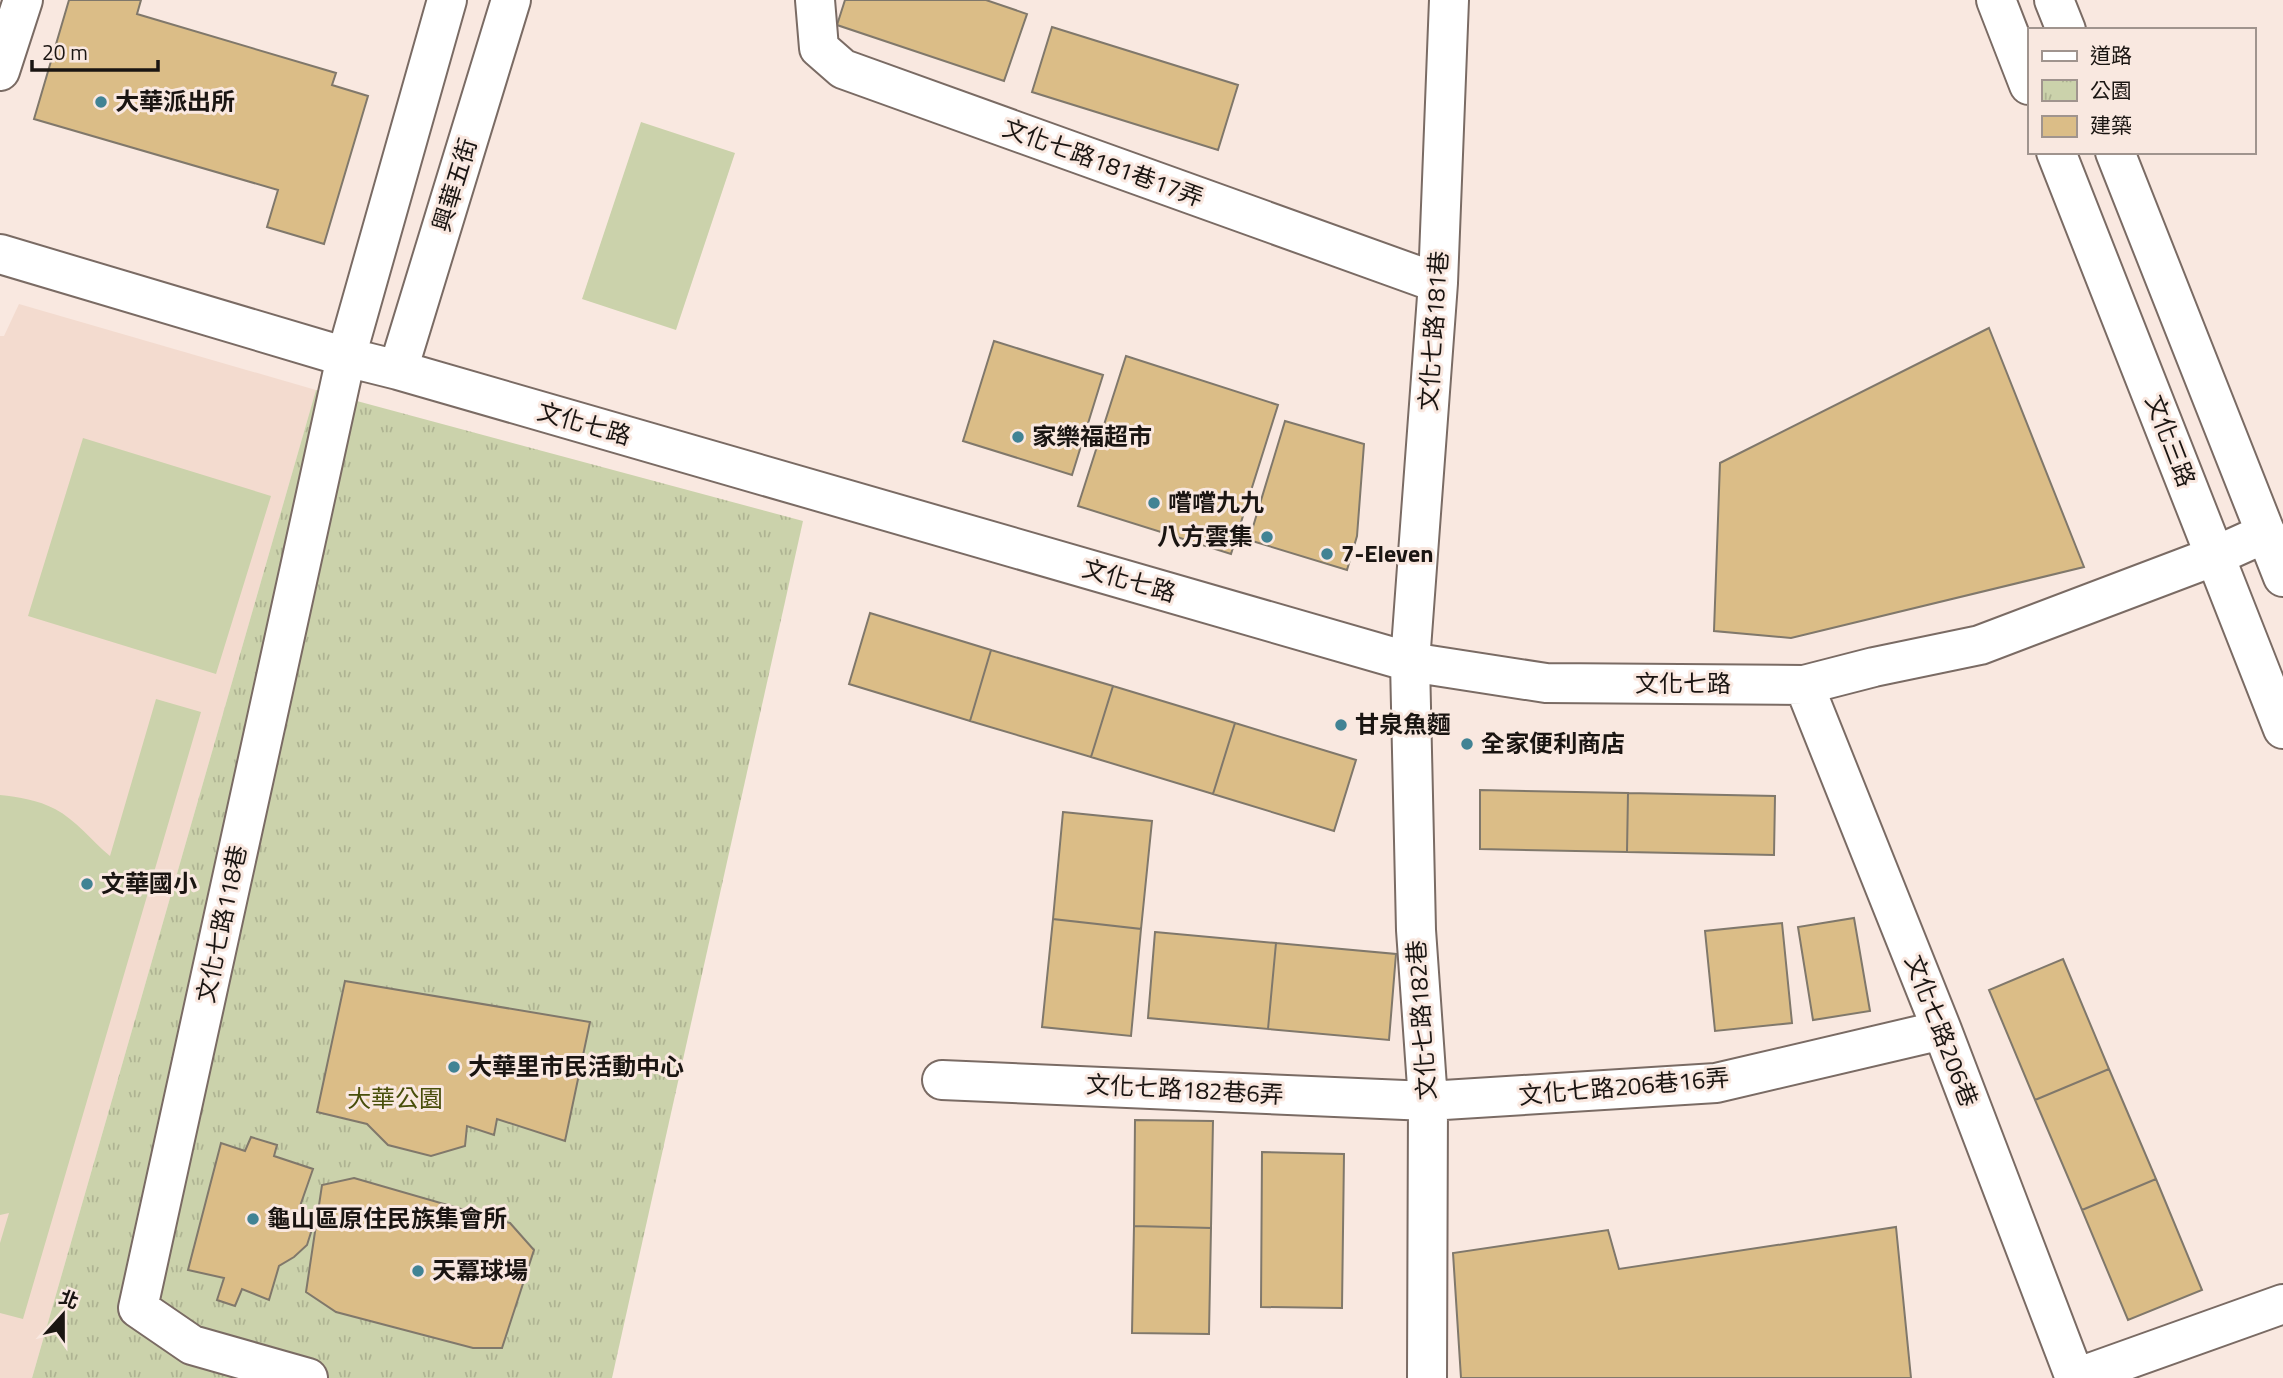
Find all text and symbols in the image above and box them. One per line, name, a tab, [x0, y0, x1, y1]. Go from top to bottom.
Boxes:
scale bar	[32, 28, 158, 72]
legend	[2028, 28, 2255, 154]
text: 20 m	[42, 36, 88, 68]
text: 道路	[2090, 39, 2132, 71]
text: 公園	[2090, 74, 2132, 106]
place label: 大華派出所	[115, 83, 235, 119]
marker: 大華派出所	[93, 94, 109, 110]
street label: 文化七路181巷17弄	[998, 109, 1209, 215]
text: 建築	[2090, 109, 2132, 141]
street label: 興華五街	[423, 134, 485, 236]
street label: 文化七路181巷	[1409, 250, 1457, 412]
street label: 文化三路	[2137, 389, 2205, 492]
street label: 文化七路	[533, 393, 635, 454]
place label: 家樂福超市	[1032, 418, 1152, 454]
marker: 家樂福超市	[1010, 429, 1026, 445]
place label: 嚐嚐九九	[1168, 484, 1264, 520]
marker: 嚐嚐九九	[1146, 495, 1162, 511]
place label: 八方雲集	[1157, 518, 1253, 554]
marker: 八方雲集	[1259, 529, 1275, 545]
place label: 7-Eleven	[1341, 535, 1433, 571]
marker: 7-Eleven	[1319, 546, 1335, 562]
street label: 文化七路	[1078, 550, 1180, 611]
street label: 文化七路	[1635, 665, 1731, 701]
place label: 甘泉魚麵	[1355, 706, 1451, 742]
marker: 甘泉魚麵	[1333, 717, 1349, 733]
place label: 全家便利商店	[1481, 725, 1625, 761]
marker: 全家便利商店	[1459, 736, 1475, 752]
street label: 文化七路118巷	[187, 842, 255, 1006]
place label: 文華國小	[101, 865, 197, 901]
marker: 文華國小	[79, 876, 95, 892]
street label: 文化七路182巷	[1397, 939, 1445, 1101]
street label: 文化七路206巷	[1896, 949, 1987, 1112]
place label: 大華里市民活動中心	[468, 1048, 684, 1084]
marker: 大華里市民活動中心	[446, 1059, 462, 1075]
street label: 文化七路206巷16弄	[1517, 1059, 1731, 1113]
street label: 文化七路182巷6弄	[1085, 1066, 1285, 1112]
park label: 大華公園	[347, 1080, 443, 1116]
place label: 龜山區原住民族集會所	[267, 1200, 507, 1236]
marker: 龜山區原住民族集會所	[245, 1211, 261, 1227]
place label: 天冪球場	[432, 1252, 528, 1288]
marker: 天冪球場	[410, 1263, 426, 1279]
north arrow	[28, 1280, 98, 1350]
text: 北	[55, 1282, 83, 1316]

